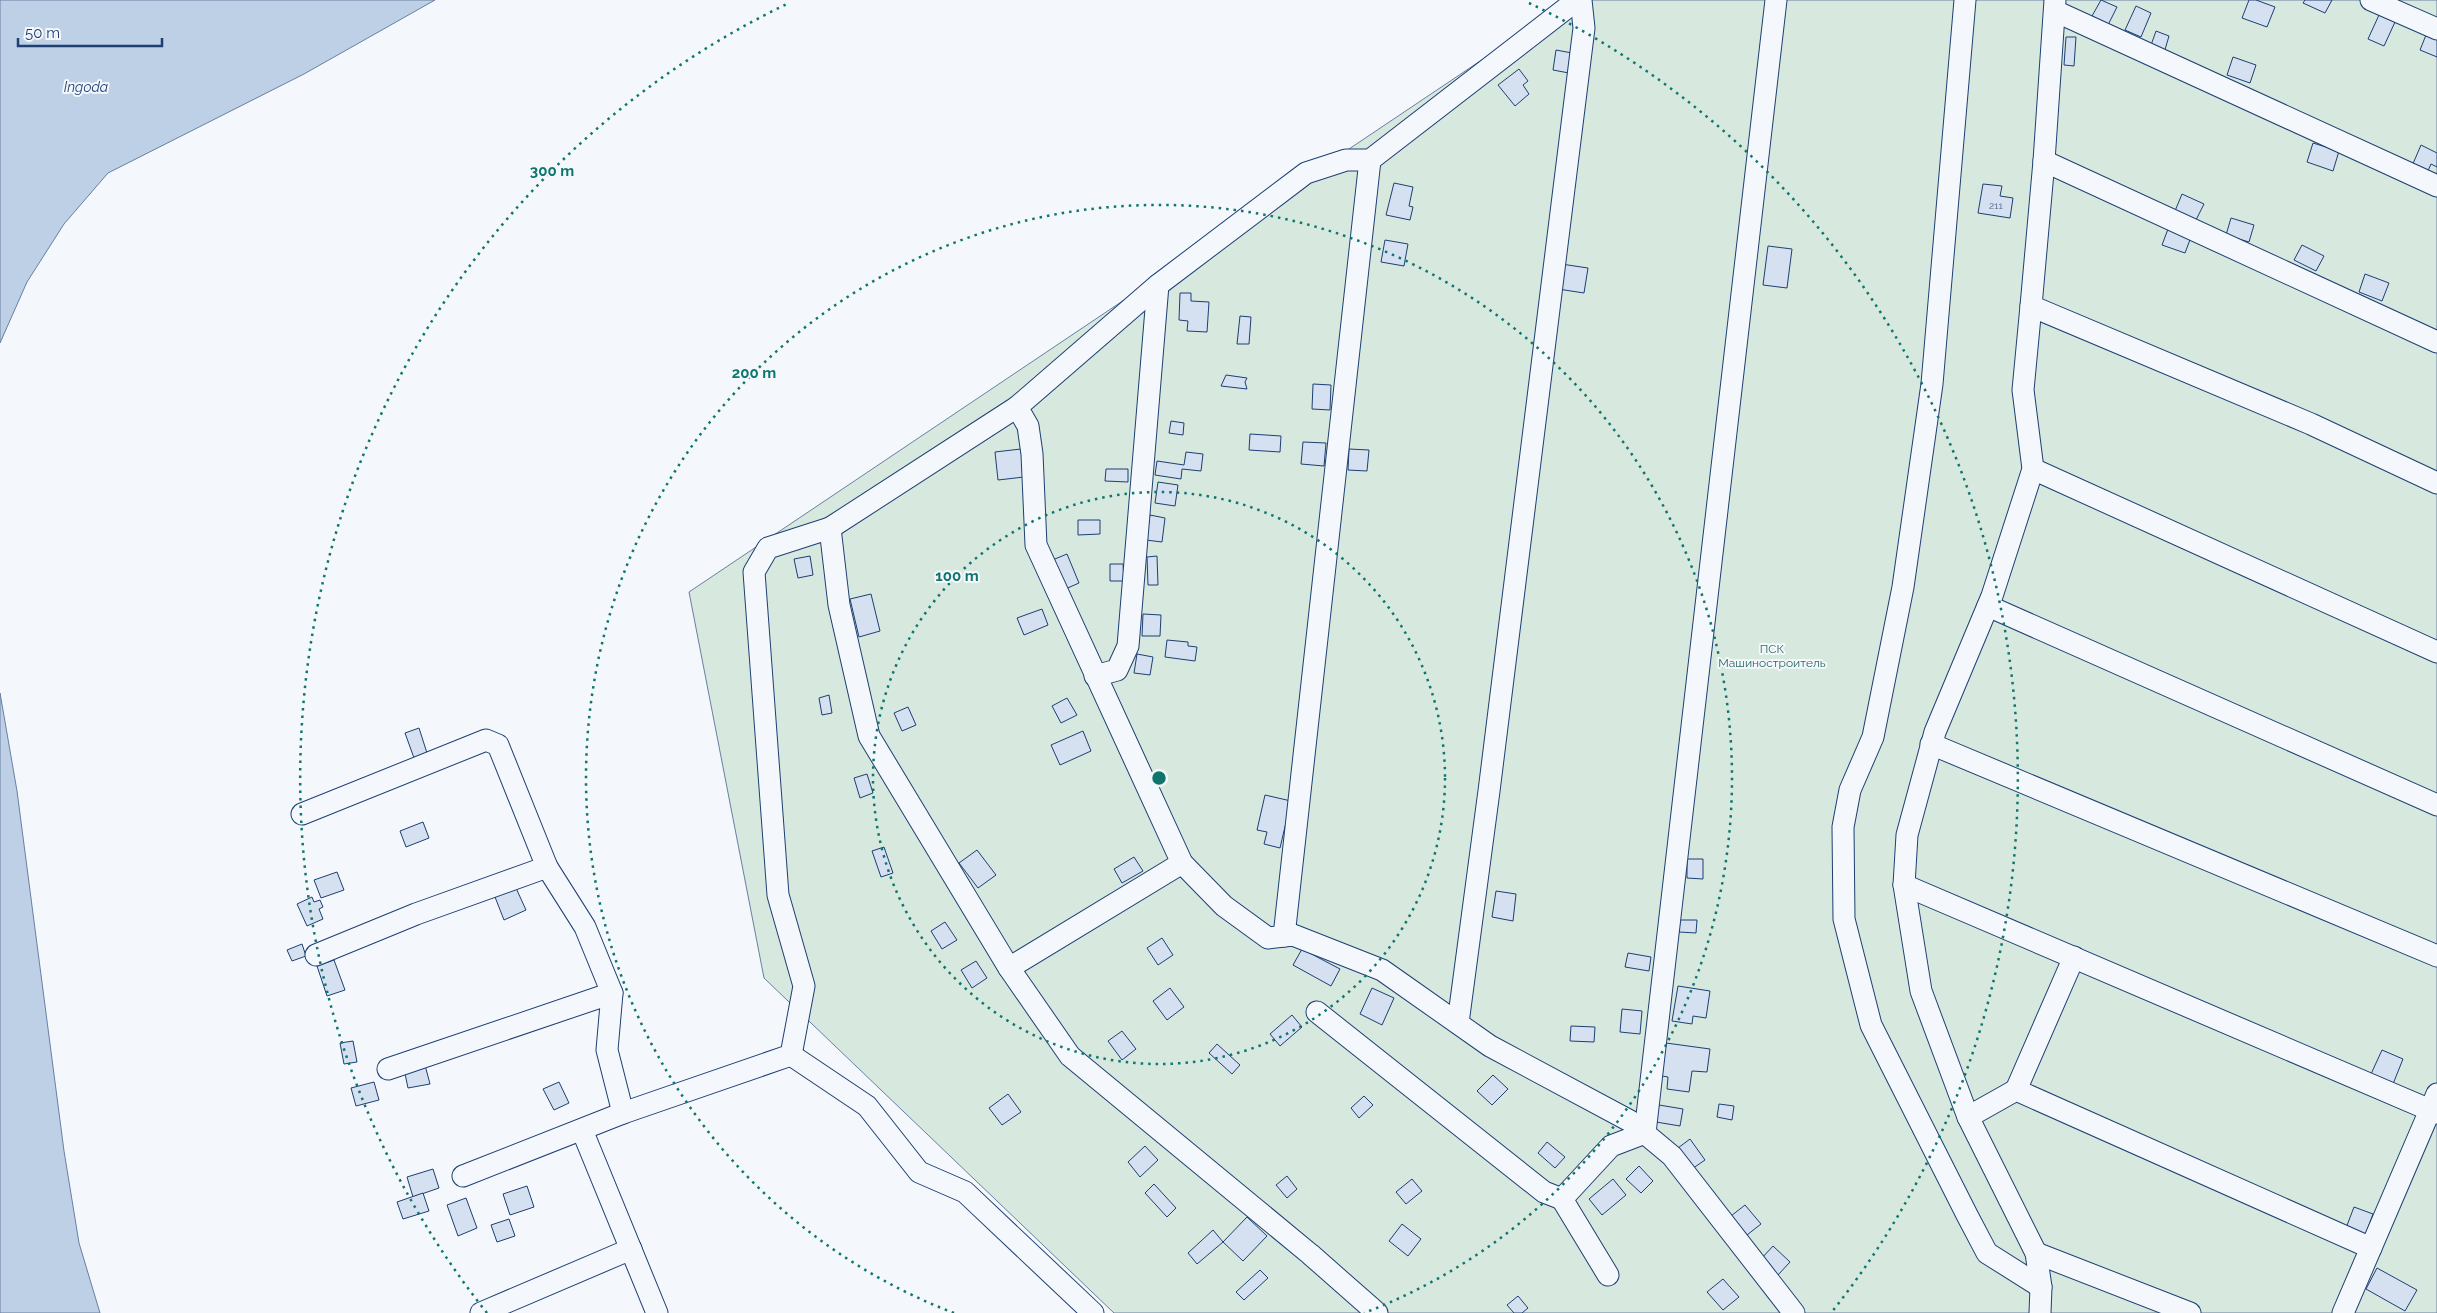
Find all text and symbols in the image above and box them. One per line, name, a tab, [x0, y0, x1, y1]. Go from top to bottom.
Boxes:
scale bar	[18, 15, 161, 47]
text: 50 m	[25, 24, 60, 42]
water label: Ingoda	[64, 79, 108, 95]
text: 300 m	[530, 162, 574, 180]
house number: 211	[1989, 200, 2004, 211]
text: 200 m	[732, 364, 776, 382]
text: 100 m	[935, 567, 979, 585]
park label: ПСК Машиностроитель	[1718, 642, 1826, 670]
centre of rings	[1150, 769, 1168, 787]

